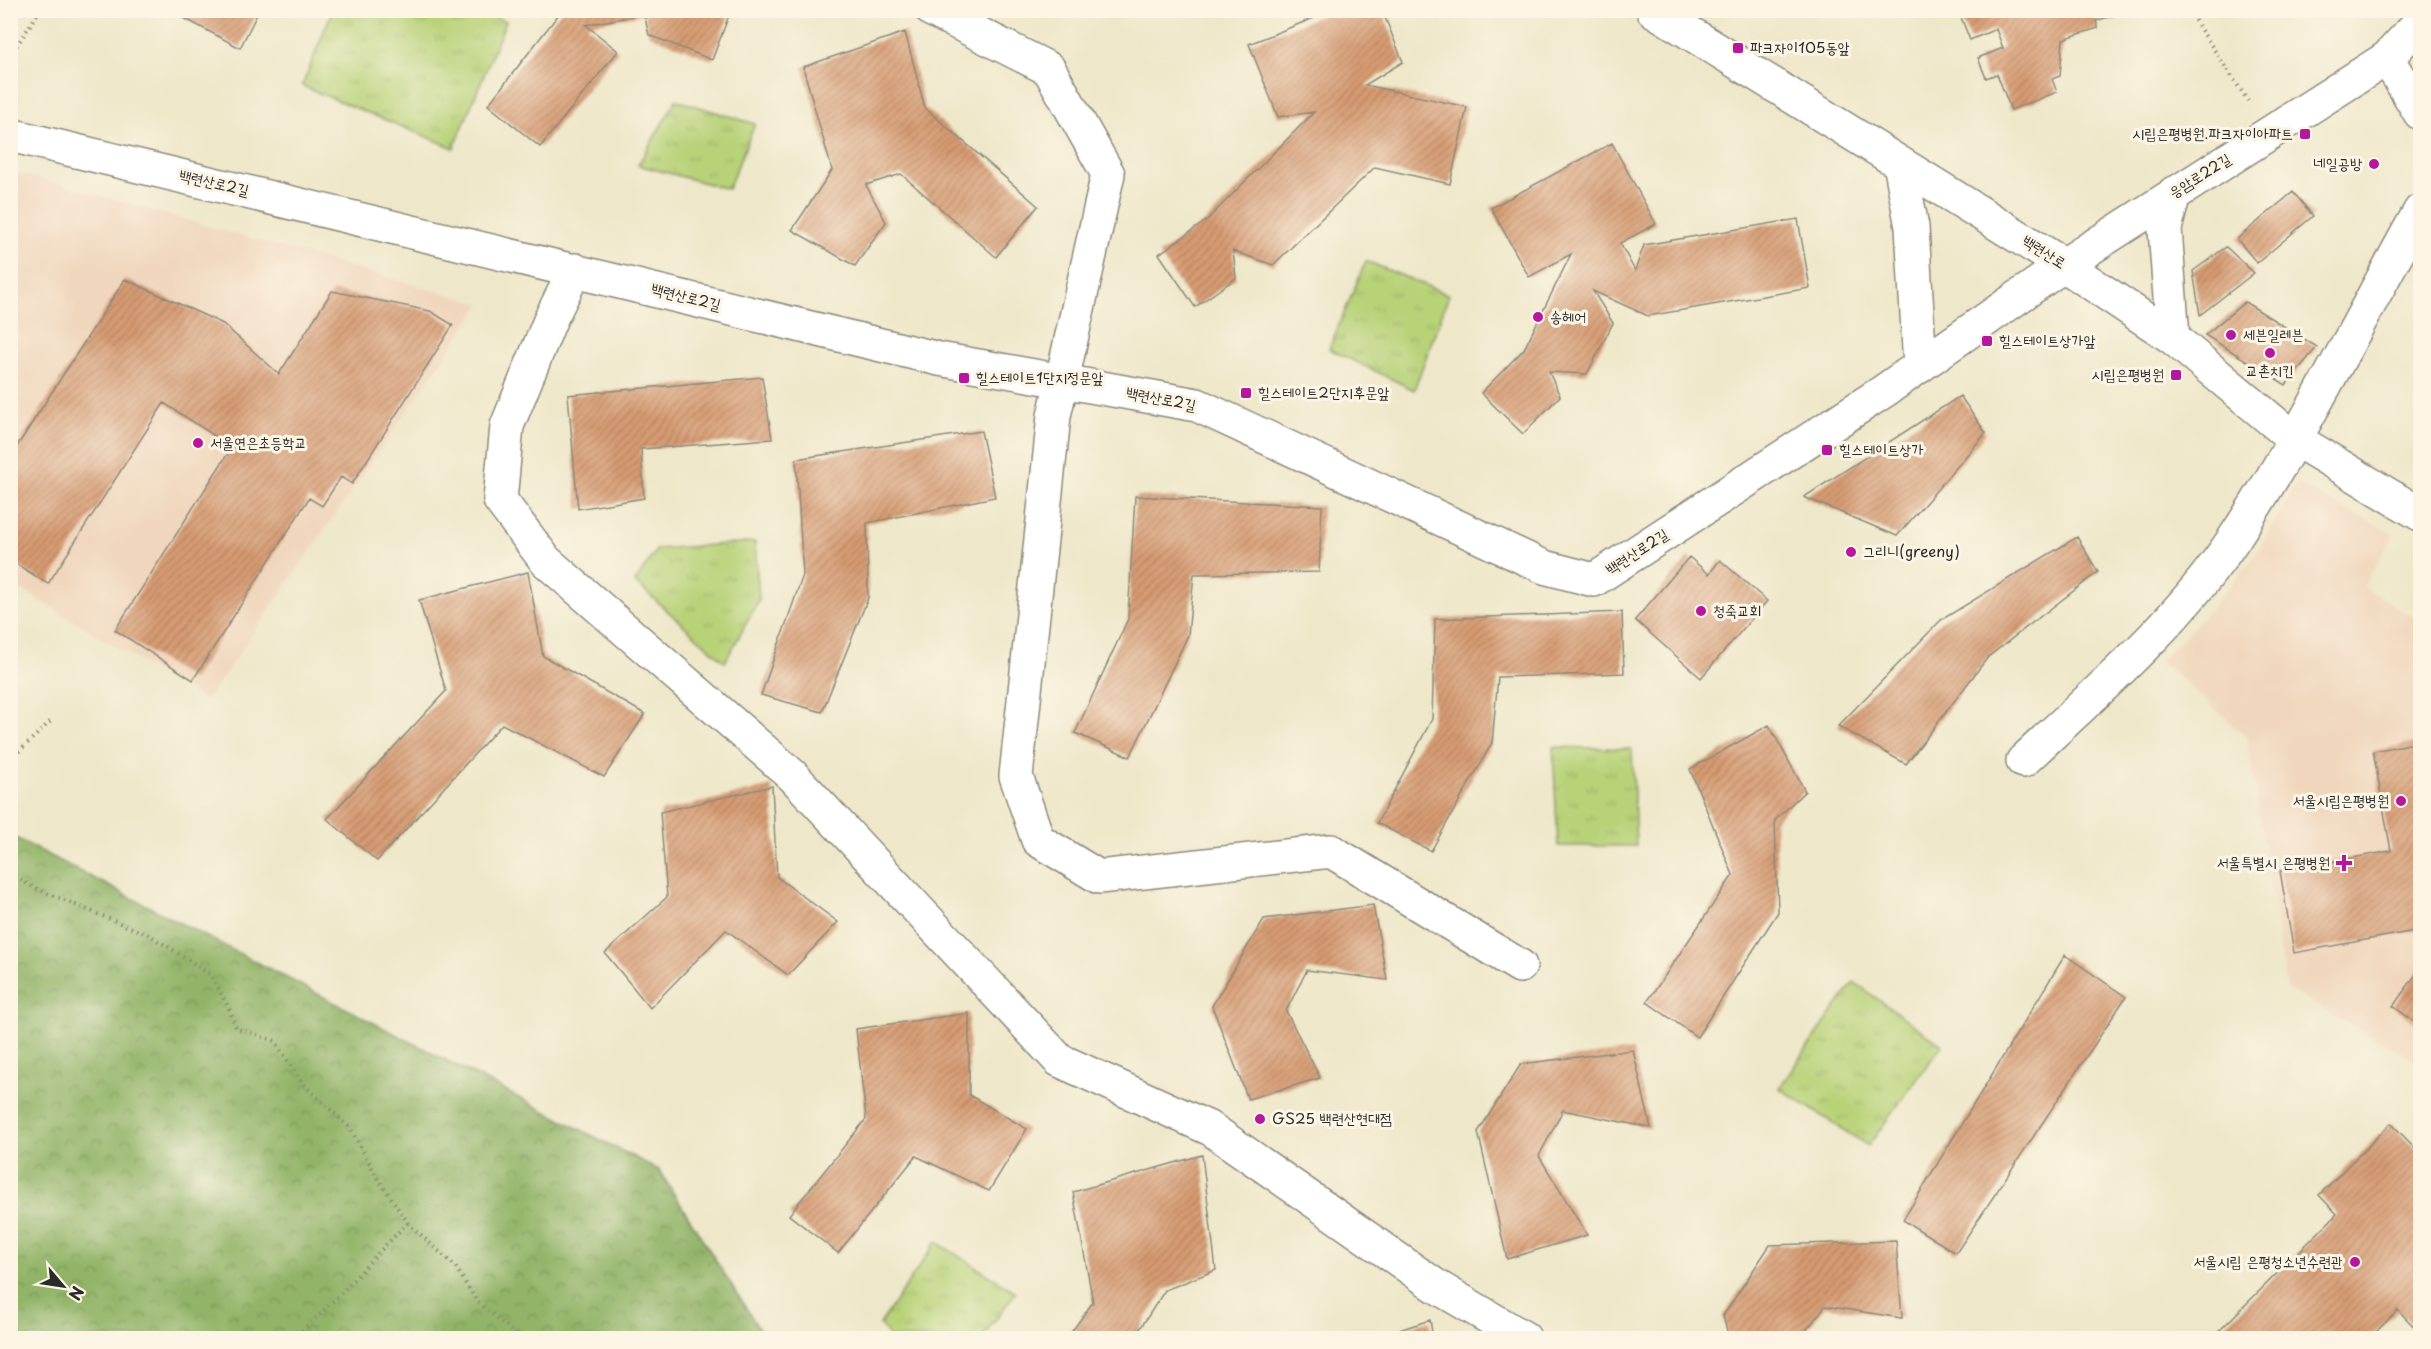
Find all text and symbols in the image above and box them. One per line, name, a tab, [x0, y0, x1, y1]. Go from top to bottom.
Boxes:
place label: 파크자이105동앞	[1750, 35, 1850, 58]
marker: 파크자이105동앞	[1731, 41, 1745, 55]
place label: 시립은평병원.파크자이아파트	[2132, 121, 2293, 144]
marker: 시립은평병원.파크자이아파트	[2298, 127, 2312, 141]
street label: 응암로22길	[2164, 147, 2235, 203]
place label: 네일공방	[2314, 151, 2363, 174]
marker: 네일공방	[2367, 157, 2381, 171]
street label: 백련산로2길	[177, 162, 252, 201]
street label: 백련산로	[2018, 228, 2071, 273]
street label: 백련산로2길	[649, 276, 724, 315]
place label: 송헤어	[1550, 304, 1586, 327]
marker: 송헤어	[1531, 310, 1545, 324]
place label: 세븐일레븐	[2243, 322, 2303, 345]
place label: 힐스테이트상가앞	[1999, 328, 2096, 351]
marker: 세븐일레븐	[2224, 328, 2238, 342]
marker: 힐스테이트상가앞	[1980, 334, 1994, 348]
marker: 교촌치킨	[2263, 346, 2277, 360]
place label: 교촌치킨	[2246, 358, 2294, 381]
place label: 시립은평병원	[2092, 362, 2164, 385]
place label: 힐스테이트1단지정문앞	[976, 365, 1103, 388]
marker: 시립은평병원	[2169, 368, 2183, 382]
marker: 힐스테이트1단지정문앞	[957, 371, 971, 385]
street label: 백련산로2길	[1124, 379, 1198, 416]
place label: 힐스테이트2단지후문앞	[1258, 380, 1389, 403]
marker: 힐스테이트2단지후문앞	[1239, 386, 1253, 400]
place label: 서울연은초등학교	[210, 430, 307, 453]
marker: 서울연은초등학교	[191, 436, 205, 450]
place label: 힐스테이트상가	[1839, 437, 1924, 460]
marker: 힐스테이트상가	[1820, 443, 1834, 457]
street label: 백련산로2길	[1600, 522, 1672, 580]
place label: 그리니(greeny)	[1863, 539, 1960, 562]
marker: 그리니(greeny)	[1844, 545, 1858, 559]
place label: 청죽교회	[1713, 598, 1761, 621]
marker: 청죽교회	[1694, 604, 1708, 618]
place label: 서울시립은평병원	[2292, 788, 2389, 811]
marker: 서울시립은평병원	[2394, 794, 2408, 808]
place label: 서울특별시 은평병원	[2216, 850, 2330, 873]
marker: 서울특별시 은평병원	[2335, 854, 2353, 872]
place label: GS25 백련산현대점	[1272, 1106, 1392, 1129]
marker: GS25 백련산현대점	[1253, 1112, 1267, 1126]
place label: 서울시립 은평청소년수련관	[2193, 1249, 2343, 1272]
marker: 서울시립 은평청소년수련관	[2348, 1255, 2362, 1269]
north arrow	[33, 1256, 93, 1316]
text: N	[63, 1282, 91, 1305]

